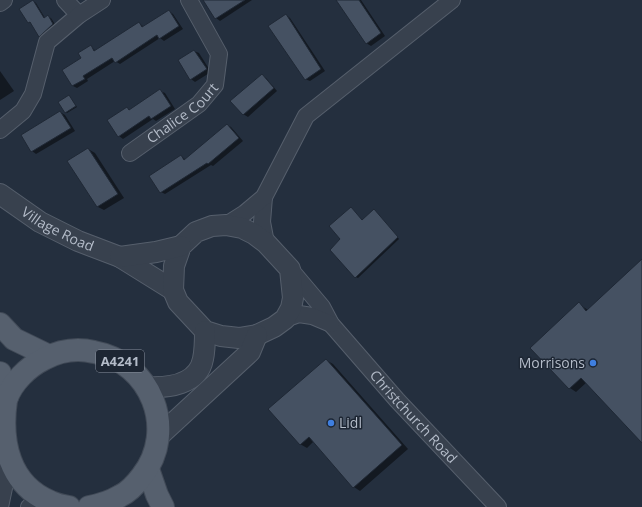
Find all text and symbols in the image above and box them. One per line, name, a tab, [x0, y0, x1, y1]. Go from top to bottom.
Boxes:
street label: Chalice Court	[143, 78, 222, 147]
street label: Village Road	[18, 202, 97, 255]
road number: A4241	[96, 350, 144, 372]
place label: Morrisons	[519, 353, 585, 372]
marker: Morrisons	[588, 358, 598, 368]
street label: Christchurch Road	[366, 366, 462, 467]
place label: Lidl	[339, 413, 362, 432]
marker: Lidl	[326, 418, 336, 428]

